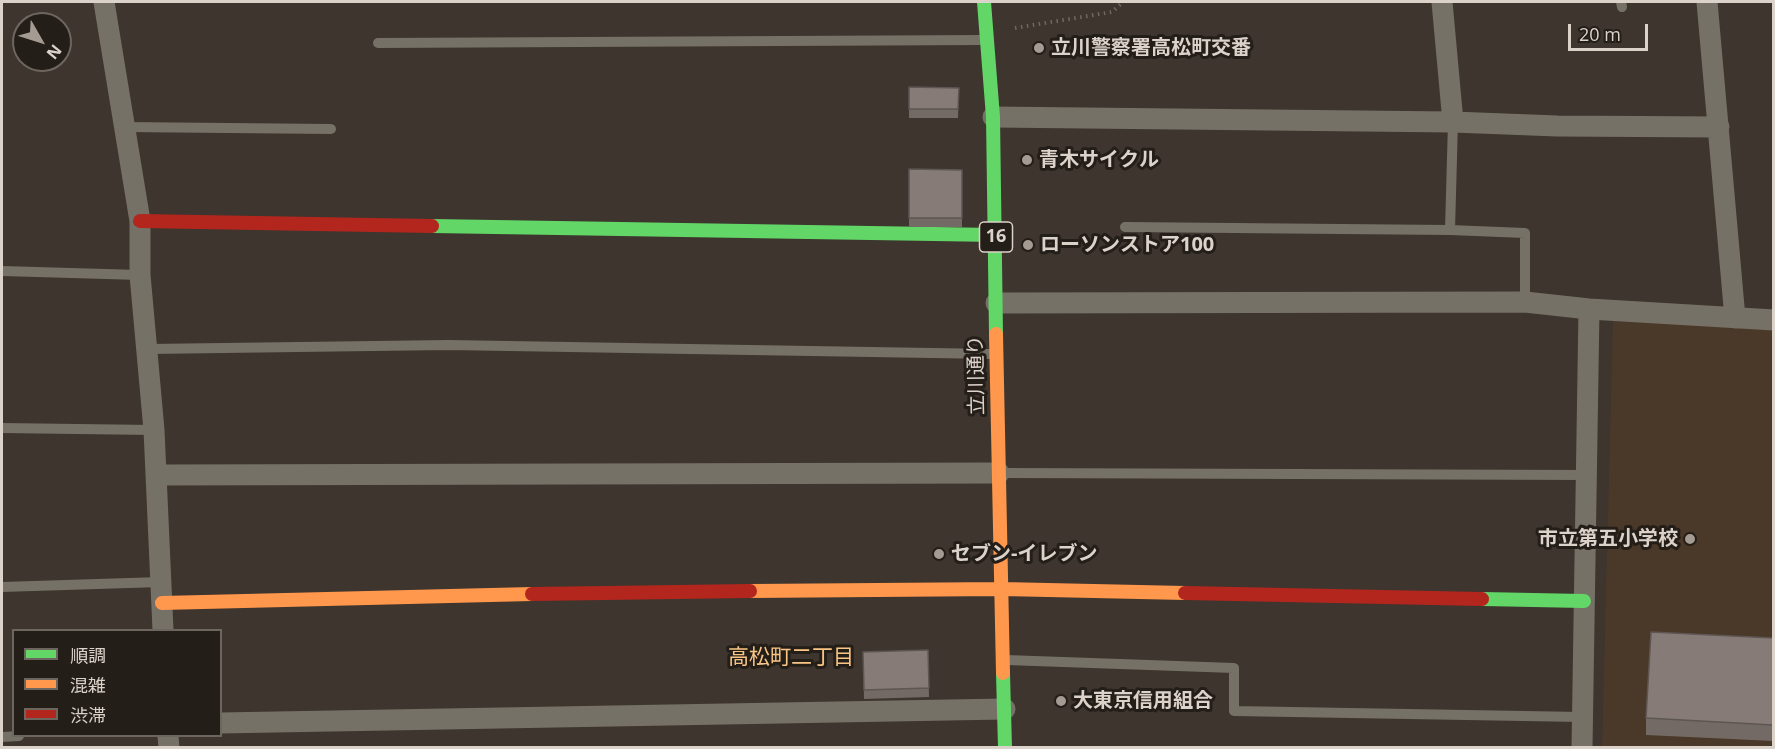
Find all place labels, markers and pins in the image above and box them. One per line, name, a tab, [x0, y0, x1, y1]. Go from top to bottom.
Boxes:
place label: 立川警察署高松町交番	[1051, 36, 1251, 60]
marker: 立川警察署高松町交番	[1032, 41, 1046, 55]
place label: 青木サイクル	[1039, 148, 1159, 172]
marker: 青木サイクル	[1020, 153, 1034, 167]
place label: ローソンストア100	[1040, 233, 1214, 257]
marker: ローソンストア100	[1021, 238, 1035, 252]
place label: 市立第五小学校	[1538, 527, 1678, 551]
marker: 市立第五小学校	[1683, 532, 1697, 546]
place label: セブン-イレブン	[951, 542, 1097, 566]
marker: セブン-イレブン	[932, 547, 946, 561]
place label: 大東京信用組合	[1073, 689, 1213, 713]
marker: 大東京信用組合	[1054, 694, 1068, 708]

